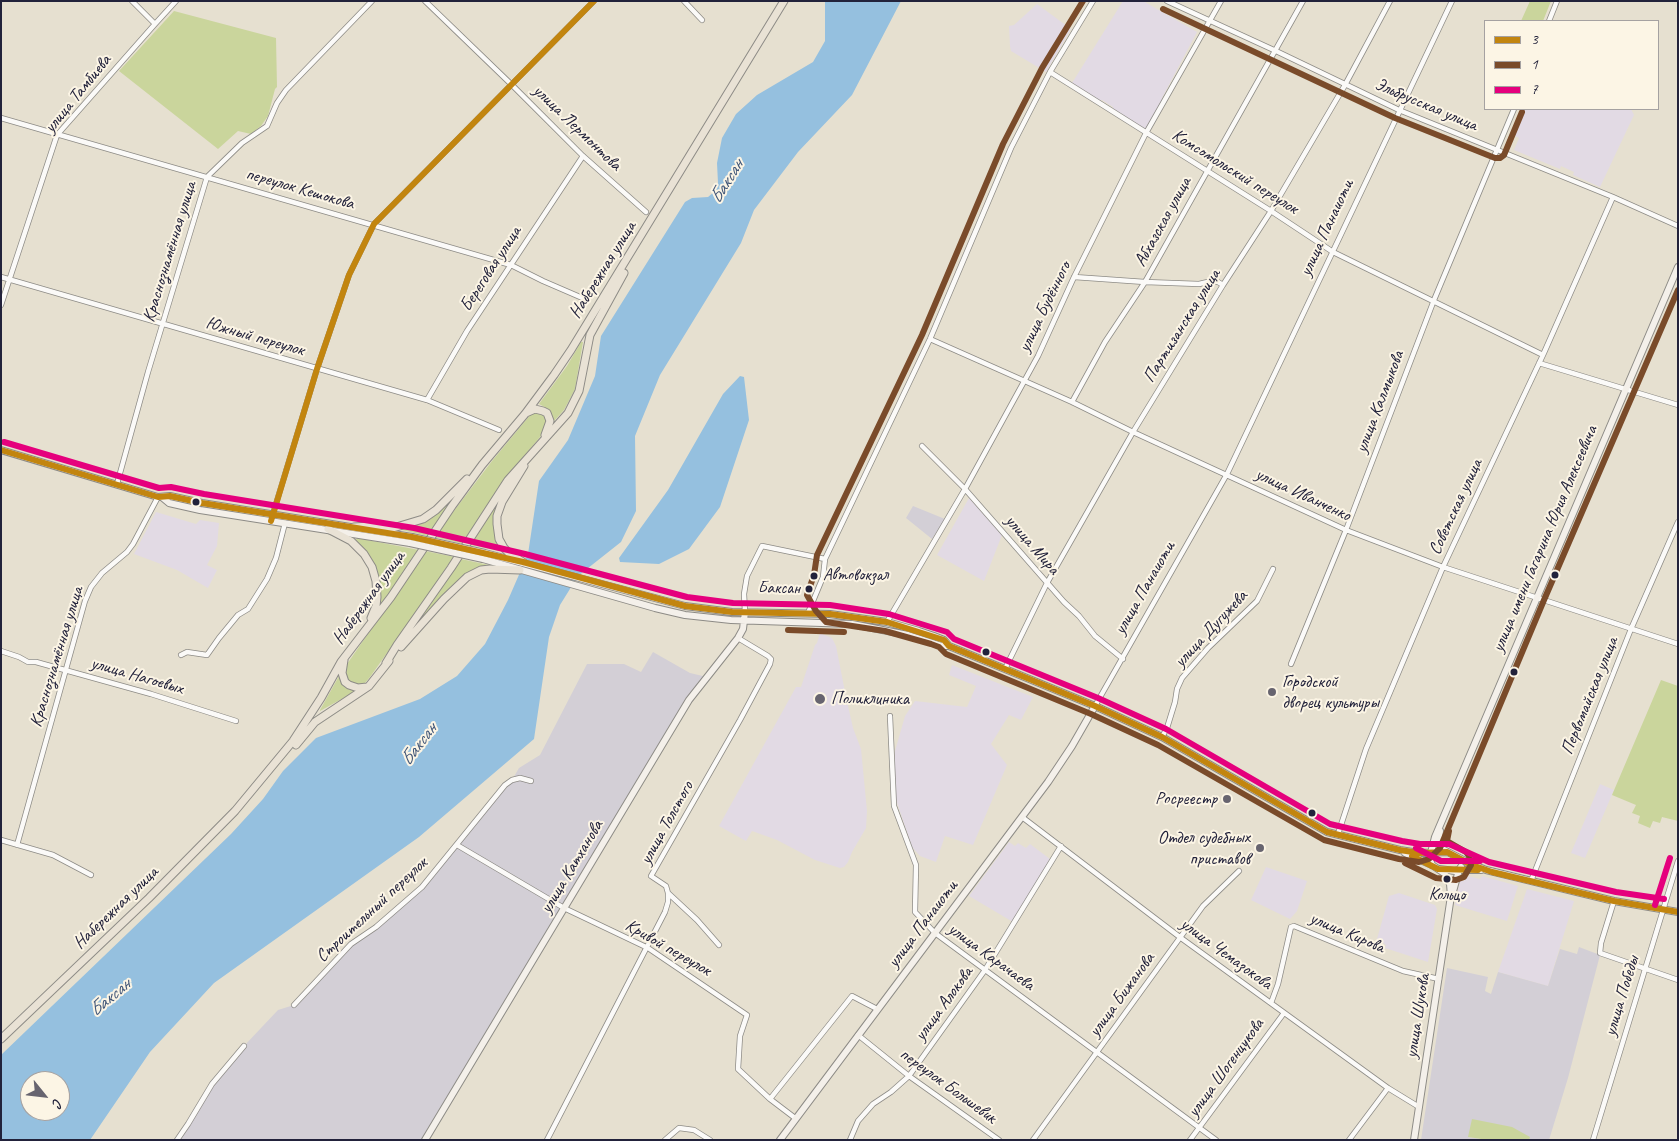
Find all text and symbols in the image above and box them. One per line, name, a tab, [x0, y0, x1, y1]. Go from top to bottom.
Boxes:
legend	[1484, 20, 1659, 110]
text: 3	[1531, 30, 1538, 49]
street label: улица Тамбиева	[40, 50, 116, 138]
text: 1	[1531, 55, 1538, 74]
street label: Эльбрусская улица	[1371, 74, 1481, 136]
street label: улица Лермонтова	[528, 80, 626, 176]
text: 7	[1531, 80, 1538, 99]
street label: Комсомольский переулок	[1168, 124, 1302, 220]
water label: Баксан	[705, 156, 749, 208]
street label: переулок Кешокова	[243, 163, 357, 215]
street label: Абхазская улица	[1130, 173, 1196, 271]
street label: улица Панаиоти	[1295, 176, 1359, 280]
street label: Краснознамённая улица	[138, 179, 202, 325]
street label: Набережная улица	[565, 218, 641, 322]
street label: Береговая улица	[456, 222, 526, 316]
street label: улица Будённого	[1014, 258, 1076, 356]
street label: Партизанская улица	[1138, 265, 1226, 387]
street label: Южный переулок	[203, 313, 307, 361]
street label: улица Калмыкова	[1351, 348, 1409, 456]
street label: улица имени Гагарина Юрия Алексеевича	[1487, 423, 1603, 655]
street label: Советская улица	[1424, 456, 1488, 558]
street label: улица Иванченко	[1252, 463, 1354, 527]
unlabelled marker	[191, 497, 201, 507]
street label: улица Мира	[1000, 511, 1064, 579]
street label: улица Панаиоти	[1110, 538, 1180, 638]
street label: Набережная улица	[328, 547, 410, 649]
place label: Автовокзал	[823, 566, 888, 586]
unlabelled marker	[1550, 570, 1560, 580]
marker: Автовокзал	[809, 571, 819, 581]
place label: Баксан	[758, 579, 800, 599]
street label: Краснознамённая улица	[25, 584, 89, 730]
marker: Баксан	[804, 584, 814, 594]
street label: улица Дугужева	[1170, 586, 1252, 672]
street label: Первомайская улица	[1557, 634, 1623, 758]
unlabelled marker	[981, 647, 991, 657]
street label: улица Нагоевых	[88, 653, 186, 699]
unlabelled marker	[1509, 667, 1519, 677]
place label: Городской дворец культуры	[1282, 671, 1379, 714]
marker: Городской дворец культуры	[1266, 686, 1278, 698]
place label: Поликлиника	[831, 688, 909, 710]
marker: Поликлиника	[813, 692, 827, 706]
water label: Баксан	[396, 719, 442, 771]
street label: улица Толстого	[635, 778, 699, 868]
place label: Росреестр	[1155, 788, 1217, 810]
marker: Росреестр	[1221, 793, 1233, 805]
unlabelled marker	[1307, 808, 1317, 818]
street label: улица Катханова	[536, 817, 608, 917]
place label: Отдел судебных приставов	[1158, 827, 1250, 870]
marker: Отдел судебных приставов	[1254, 842, 1266, 854]
street label: Строительный переулок	[312, 853, 432, 967]
street label: Набережная улица	[69, 862, 163, 954]
marker: Кольцо	[1442, 874, 1452, 884]
street label: улица Панаиоти	[883, 876, 963, 972]
place label: Кольцо	[1429, 886, 1465, 906]
street label: улица Кирова	[1306, 908, 1388, 958]
street label: улица Чемазокова	[1176, 913, 1276, 995]
street label: Кривой переулок	[621, 915, 715, 981]
street label: улица Карачаева	[944, 918, 1038, 996]
street label: улица Бижанова	[1084, 949, 1160, 1041]
street label: улица Победы	[1600, 953, 1644, 1039]
street label: улица Алокова	[910, 963, 978, 1045]
street label: улица Шукова	[1401, 972, 1435, 1060]
water label: Баксан	[85, 974, 135, 1022]
street label: улица Шогенцукова	[1183, 1014, 1269, 1122]
street label: переулок Большевик	[895, 1044, 1001, 1128]
north arrow	[20, 1071, 70, 1121]
text: С	[49, 1096, 67, 1110]

